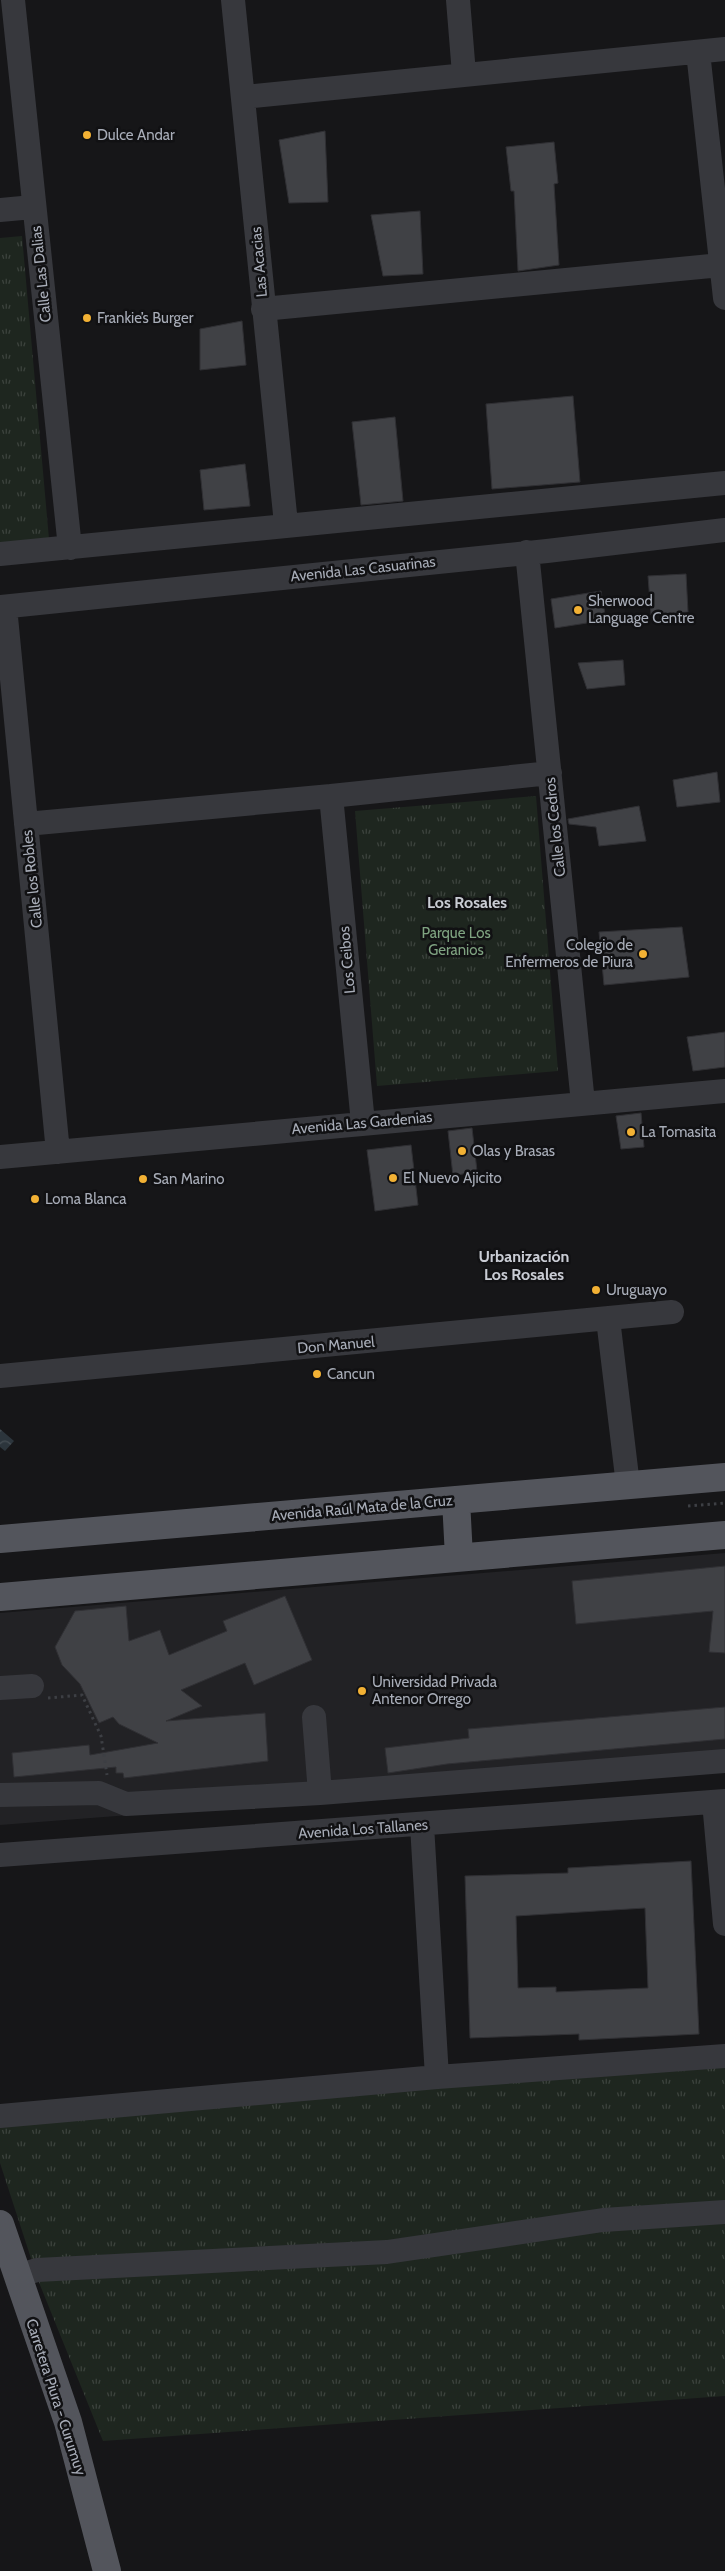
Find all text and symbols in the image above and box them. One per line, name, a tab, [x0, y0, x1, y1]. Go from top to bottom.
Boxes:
place label: Dulce Andar	[97, 126, 175, 144]
marker: Dulce Andar	[81, 129, 93, 141]
street label: Calle Las Dalias	[27, 225, 55, 323]
street label: Las Acacias	[247, 226, 271, 298]
place label: Frankie’s Burger	[97, 309, 194, 327]
marker: Frankie’s Burger	[81, 312, 93, 324]
street label: Avenida Las Casuarinas	[290, 552, 436, 586]
place label: Sherwood Language Centre	[588, 592, 695, 627]
marker: Sherwood Language Centre	[572, 604, 584, 616]
street label: Calle los Cedros	[541, 776, 569, 878]
street label: Calle los Robles	[18, 829, 46, 929]
district label: Los Rosales	[427, 893, 507, 912]
park label: Parque Los Geranios	[421, 924, 491, 959]
street label: Los Ceibos	[335, 925, 359, 995]
place label: Colegio de Enfermeros de Piura	[505, 936, 634, 971]
marker: Colegio de Enfermeros de Piura	[637, 948, 649, 960]
street label: Avenida Las Gardenias	[291, 1108, 433, 1138]
place label: La Tomasita	[641, 1123, 717, 1141]
marker: La Tomasita	[625, 1126, 637, 1138]
place label: Olas y Brasas	[472, 1142, 555, 1160]
marker: Olas y Brasas	[456, 1145, 468, 1157]
place label: El Nuevo Ajicito	[403, 1169, 502, 1187]
place label: San Marino	[153, 1170, 225, 1188]
marker: El Nuevo Ajicito	[387, 1172, 399, 1184]
marker: San Marino	[137, 1173, 149, 1185]
place label: Loma Blanca	[45, 1190, 127, 1208]
marker: Loma Blanca	[29, 1193, 41, 1205]
district label: Urbanización Los Rosales	[479, 1247, 569, 1284]
place label: Uruguayo	[606, 1281, 667, 1299]
marker: Uruguayo	[590, 1284, 602, 1296]
street label: Don Manuel	[297, 1333, 376, 1357]
place label: Cancun	[327, 1365, 375, 1383]
marker: Cancun	[311, 1368, 323, 1380]
street label: Avenida Raúl Mata de la Cruz	[270, 1491, 454, 1525]
place label: Universidad Privada Antenor Orrego	[372, 1673, 498, 1708]
marker: Universidad Privada Antenor Orrego	[356, 1685, 368, 1697]
street label: Avenida Los Tallanes	[297, 1815, 429, 1843]
street label: Carretera Piura - Curumuy	[22, 2316, 90, 2478]

